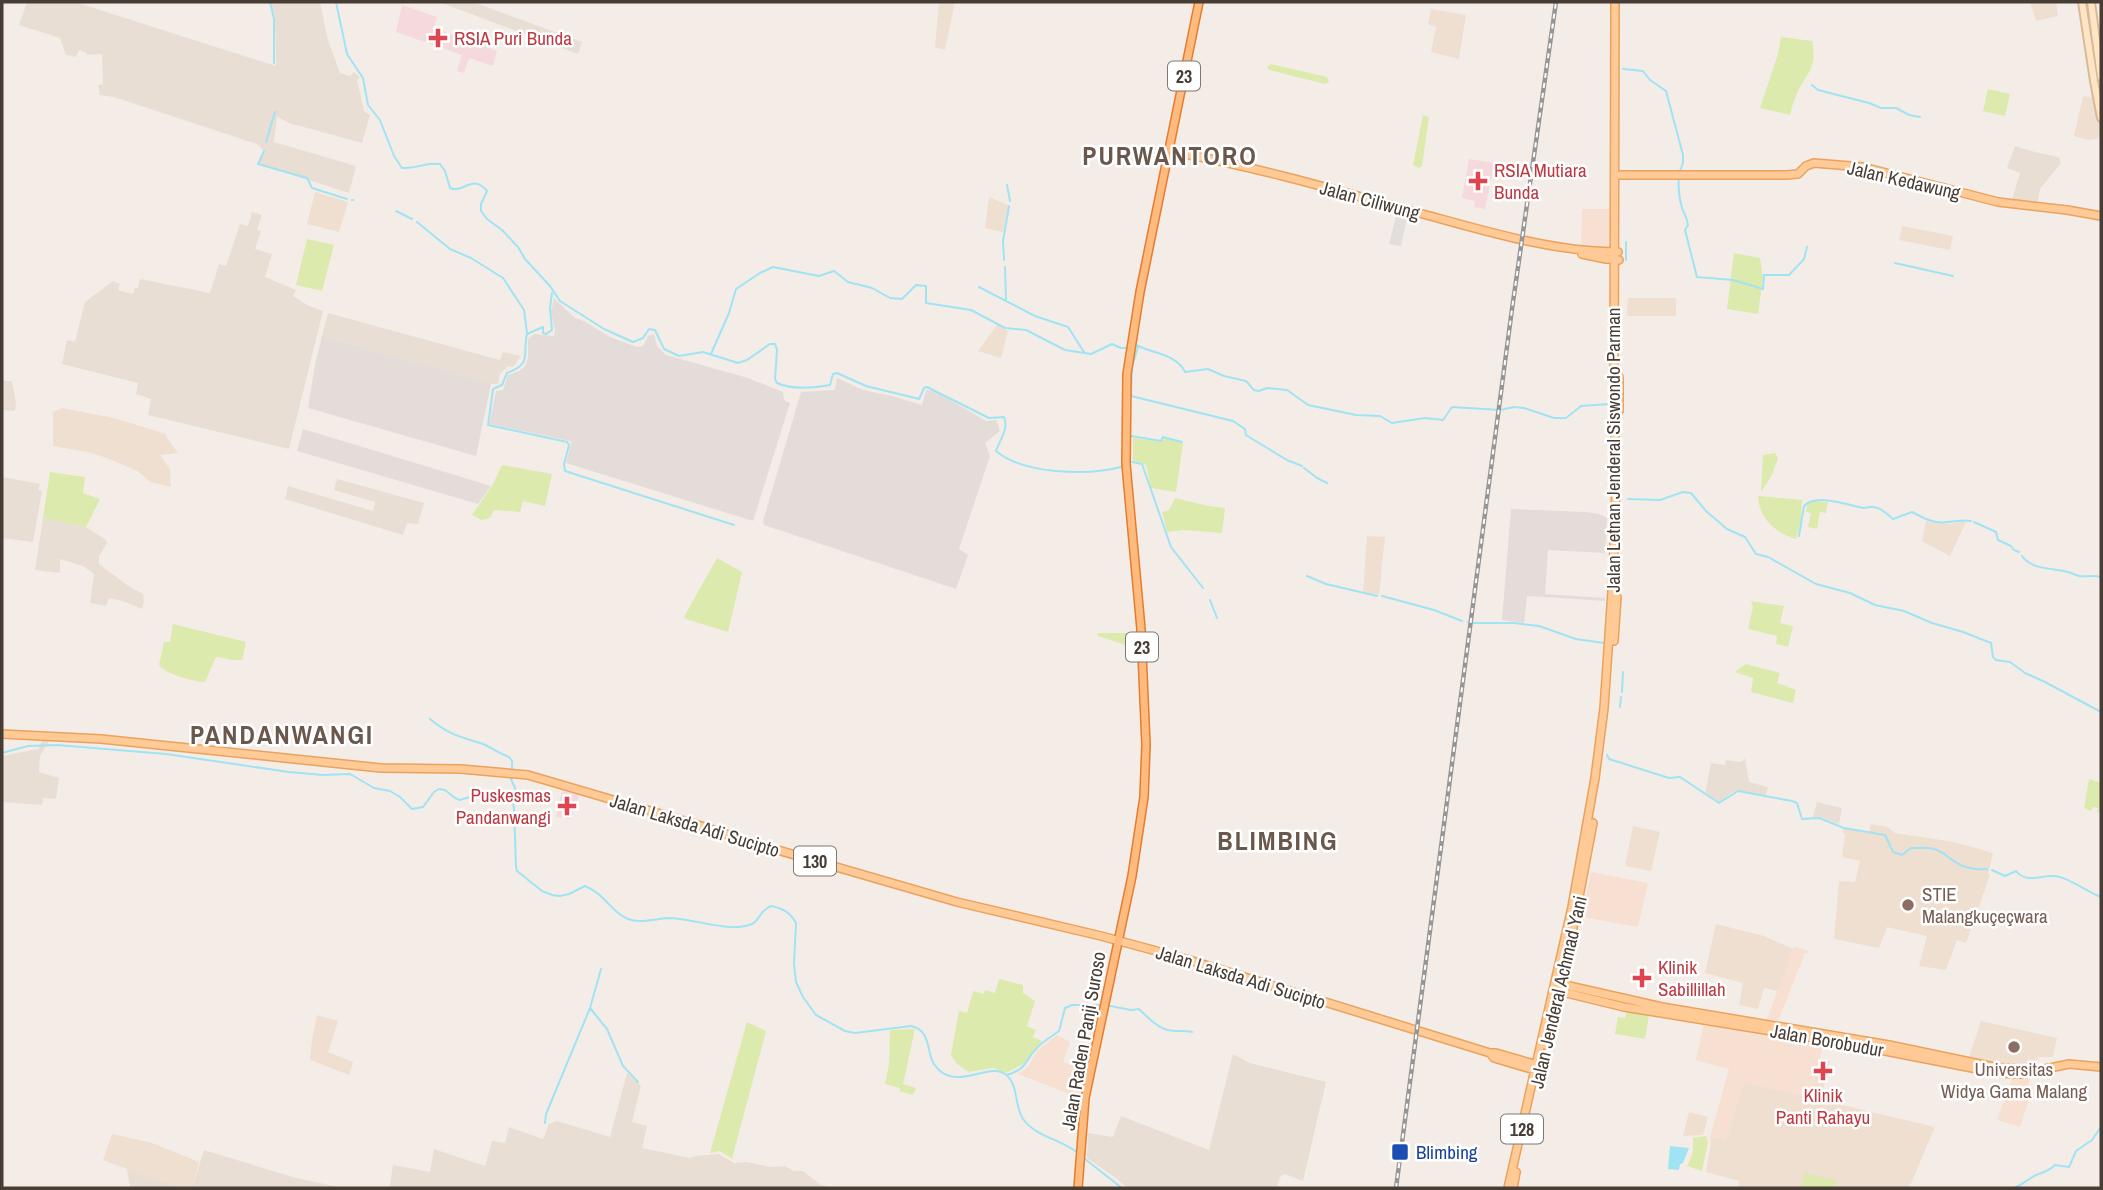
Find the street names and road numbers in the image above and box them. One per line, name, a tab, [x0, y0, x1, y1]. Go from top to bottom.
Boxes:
road number: 23	[1168, 62, 1200, 90]
street label: Jalan Kedawung	[1845, 154, 1963, 206]
street label: Jalan Ciliwung	[1317, 174, 1423, 226]
street label: Jalan Letnan Jenderal Siswondo Parman	[1600, 308, 1626, 592]
road number: 23	[1126, 632, 1158, 662]
street label: Jalan Laksda Adi Sucipto	[607, 787, 783, 863]
road number: 130	[794, 846, 836, 876]
street label: Jalan Jenderal Achmad Yani	[1523, 893, 1593, 1091]
street label: Jalan Laksda Adi Sucipto	[1153, 939, 1329, 1015]
street label: Jalan Raden Panji Suroso	[1054, 950, 1112, 1132]
street label: Jalan Borobudur	[1768, 1017, 1886, 1063]
road number: 128	[1501, 1114, 1543, 1144]

